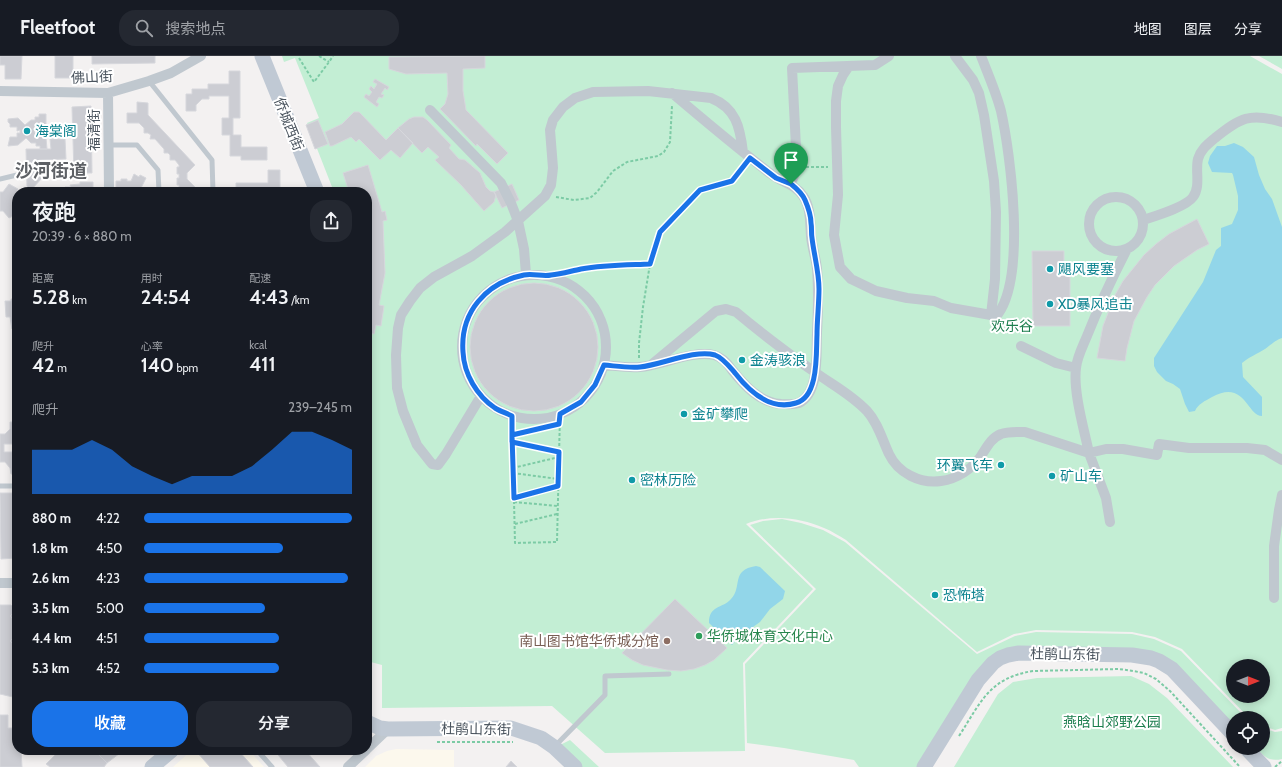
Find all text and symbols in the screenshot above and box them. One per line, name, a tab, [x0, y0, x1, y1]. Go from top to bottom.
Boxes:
search box	[119, 10, 399, 46]
text: Fleetfoot	[20, 16, 95, 39]
icon: search	[133, 17, 155, 39]
text: 搜索地点	[165, 20, 225, 38]
text: 地图	[1134, 20, 1162, 38]
text: 图层	[1184, 20, 1212, 38]
text: 分享	[1234, 20, 1262, 38]
street label: 佛山街	[71, 67, 113, 87]
street label: 侨城西街	[270, 95, 308, 153]
street label: 福清街	[85, 109, 103, 151]
place label: 海棠阁	[35, 122, 77, 140]
marker: 海棠阁	[22, 126, 32, 136]
pin	[774, 143, 808, 184]
icon: arrive	[780, 149, 802, 171]
district label: 沙河街道	[15, 160, 87, 182]
text: 夜跑	[32, 199, 76, 226]
button: share	[310, 200, 352, 242]
text: 20:39 · 6 × 880 m	[32, 228, 132, 244]
place label: 飓风要塞	[1058, 260, 1114, 278]
marker: 飓风要塞	[1045, 264, 1055, 274]
text: 距离	[32, 271, 54, 285]
text: 用时	[141, 271, 163, 285]
text: 配速	[249, 271, 271, 285]
text: 5.28	[32, 285, 70, 309]
text: 24:54	[141, 285, 191, 309]
text: 4:43	[249, 285, 289, 309]
text: km	[70, 293, 87, 307]
text: /km	[289, 293, 309, 307]
place label: XD暴风追击	[1058, 295, 1132, 313]
marker: XD暴风追击	[1045, 299, 1055, 309]
park label: 欢乐谷	[991, 317, 1033, 335]
text: kcal	[249, 338, 267, 352]
text: 爬升	[32, 339, 54, 353]
text: 心率	[141, 339, 163, 353]
place label: 金涛骇浪	[750, 351, 806, 369]
text: 411	[249, 352, 275, 376]
text: 42	[32, 353, 55, 377]
text: 140	[141, 353, 174, 377]
marker: 金涛骇浪	[737, 355, 747, 365]
text: m	[55, 361, 67, 375]
text: bpm	[174, 361, 198, 375]
text: 239–245 m	[288, 399, 352, 415]
text: 爬升	[32, 401, 58, 417]
place label: 金矿攀爬	[692, 405, 748, 423]
marker: 金矿攀爬	[679, 409, 689, 419]
place label: 环翼飞车	[937, 456, 993, 474]
marker: 环翼飞车	[996, 460, 1006, 470]
place label: 矿山车	[1060, 467, 1102, 485]
place label: 密林历险	[640, 471, 696, 489]
marker: 矿山车	[1047, 471, 1057, 481]
marker: 密林历险	[627, 475, 637, 485]
text: 880 m	[32, 510, 71, 526]
text: 4:22	[96, 510, 120, 526]
text: 1.8 km	[32, 540, 68, 556]
text: 4:50	[96, 540, 122, 556]
text: 2.6 km	[32, 570, 70, 586]
text: 4:23	[96, 570, 120, 586]
place label: 恐怖塔	[943, 586, 985, 604]
marker: 恐怖塔	[930, 590, 940, 600]
text: 3.5 km	[32, 600, 69, 616]
text: 5:00	[96, 600, 124, 616]
place label: 华侨城体育文化中心	[707, 627, 833, 645]
text: 4.4 km	[32, 630, 72, 646]
text: 4:51	[96, 630, 118, 646]
marker: 华侨城体育文化中心	[694, 631, 704, 641]
place label: 南山图书馆华侨城分馆	[519, 632, 659, 650]
marker: 南山图书馆华侨城分馆	[662, 636, 672, 646]
street label: 杜鹃山东街	[1030, 644, 1100, 664]
north arrow	[1226, 659, 1270, 703]
map controls	[1226, 659, 1270, 755]
text: 5.3 km	[32, 660, 69, 676]
text: 4:52	[96, 660, 120, 676]
button: 收藏	[32, 701, 188, 747]
button: 分享	[196, 701, 352, 747]
button: locate	[1226, 711, 1270, 755]
park label: 燕晗山郊野公园	[1063, 713, 1161, 731]
street label: 杜鹃山东街	[441, 719, 511, 739]

